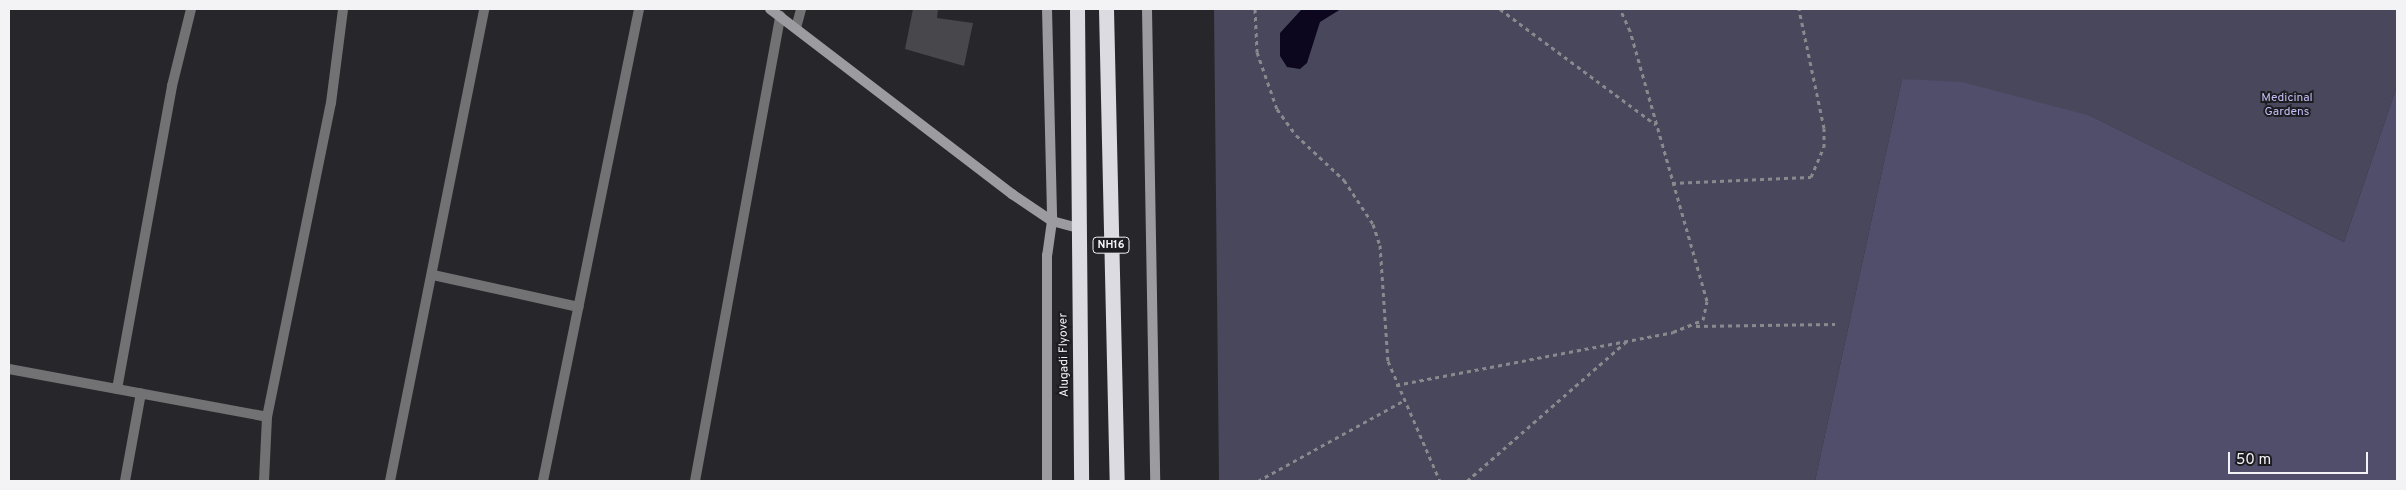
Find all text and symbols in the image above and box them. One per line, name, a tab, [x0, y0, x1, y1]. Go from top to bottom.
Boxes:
park label: Medicinal Gardens	[2261, 92, 2313, 120]
road number: NH16	[1092, 236, 1130, 254]
street label: Alugadi Flyover	[1057, 313, 1073, 397]
scale bar	[2231, 442, 2371, 474]
text: 50 m	[2236, 451, 2271, 470]

